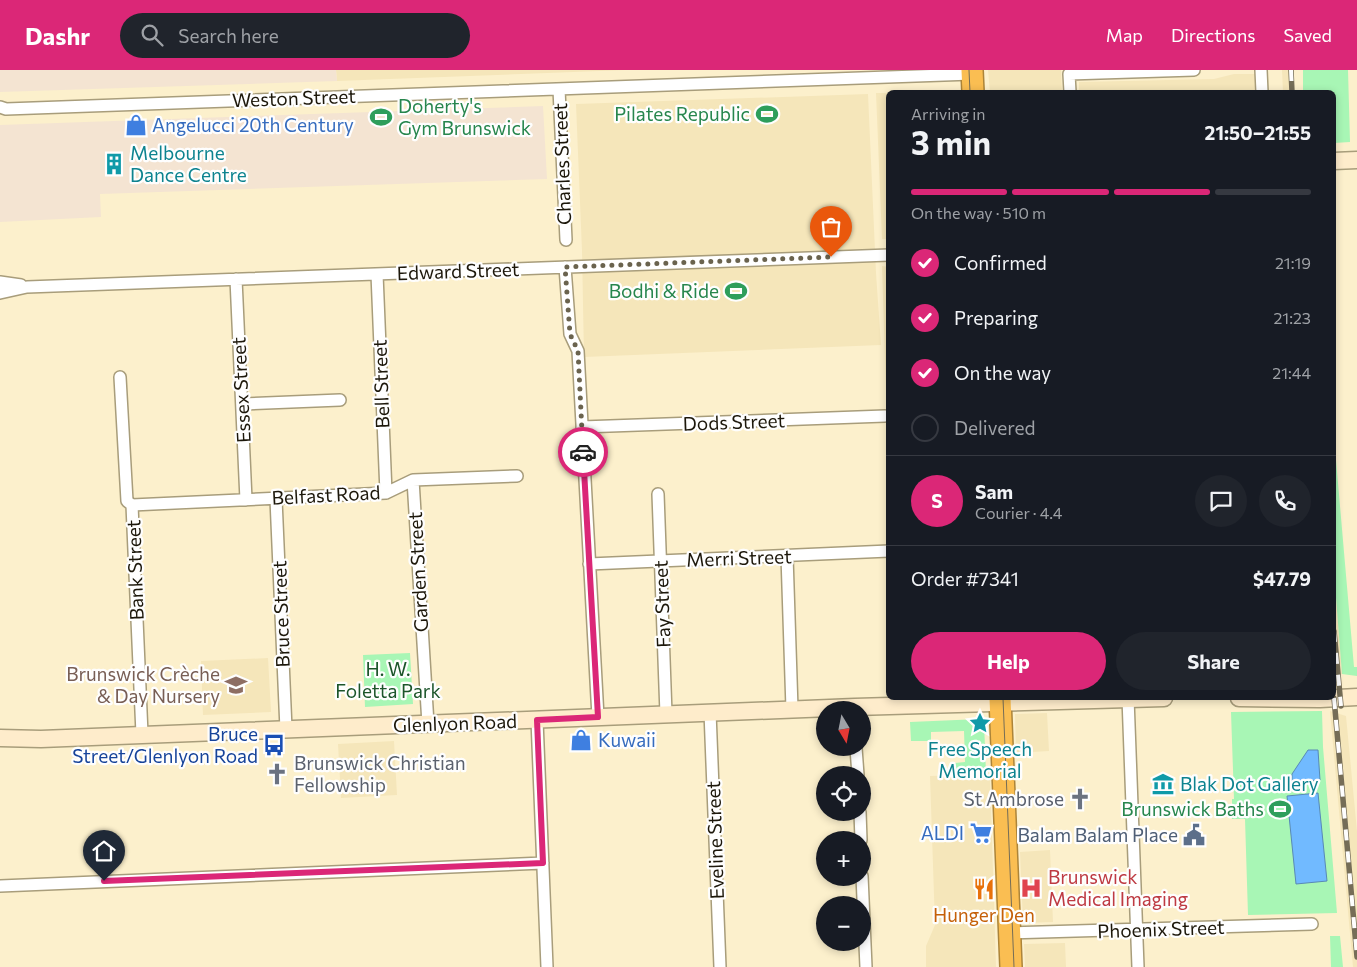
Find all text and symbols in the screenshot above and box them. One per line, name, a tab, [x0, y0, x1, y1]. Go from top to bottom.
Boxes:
search box	[120, 13, 470, 58]
text: Dashr	[25, 21, 90, 50]
icon: search	[138, 21, 166, 49]
text: Search here	[178, 24, 279, 47]
text: Map	[1106, 24, 1143, 46]
text: Directions	[1171, 24, 1255, 46]
text: Saved	[1283, 24, 1332, 46]
street label: Weston Street	[232, 84, 357, 111]
place label: Doherty's Gym Brunswick	[398, 94, 531, 139]
sports icon: Pilates Republic	[754, 101, 780, 127]
street label: Charles Street	[548, 102, 575, 226]
place label: Pilates Republic	[614, 102, 750, 125]
sports icon: Doherty's Gym Brunswick	[368, 104, 394, 130]
text: Arriving in	[911, 104, 985, 123]
shop icon: Angelucci 20th Century	[123, 112, 149, 138]
place label: Angelucci 20th Century	[152, 113, 354, 136]
text: 21:50–21:55	[1205, 121, 1311, 144]
text: 3 min	[911, 122, 991, 162]
place label: Melbourne Dance Centre	[130, 141, 247, 186]
building icon: Melbourne Dance Centre	[101, 151, 127, 177]
text: On the way · 510 m	[911, 203, 1046, 222]
pin	[810, 206, 852, 257]
icon: bag	[817, 213, 845, 241]
icon: check	[911, 249, 939, 277]
text: Confirmed	[954, 251, 1047, 274]
text: 21:19	[1275, 253, 1311, 272]
street label: Edward Street	[396, 257, 520, 284]
sports icon: Bodhi & Ride	[723, 278, 749, 304]
place label: Bodhi & Ride	[609, 279, 719, 302]
icon: check	[911, 304, 939, 332]
text: Preparing	[954, 306, 1038, 329]
text: 21:23	[1274, 308, 1311, 327]
street label: Essex Street	[226, 336, 255, 444]
street label: Bell Street	[367, 339, 394, 429]
icon: check	[911, 359, 939, 387]
text: On the way	[954, 361, 1051, 384]
text: 21:44	[1272, 363, 1311, 382]
street label: Dods Street	[682, 408, 786, 435]
text: Delivered	[954, 416, 1035, 439]
courier	[558, 427, 608, 477]
icon: car	[569, 438, 597, 466]
button: chat	[1195, 475, 1247, 527]
button: phone	[1259, 475, 1311, 527]
street label: Belfast Road	[271, 480, 381, 509]
text: Sam	[975, 480, 1013, 503]
text: S	[931, 489, 943, 512]
text: Courier · 4.4	[975, 503, 1062, 522]
street label: Garden Street	[403, 511, 432, 633]
street label: Bank Street	[121, 519, 148, 621]
street label: Merri Street	[686, 544, 792, 571]
street label: Bruce Street	[267, 560, 294, 668]
street label: Fay Street	[648, 560, 675, 648]
text: Order #7341	[911, 567, 1019, 590]
text: $47.79	[1253, 567, 1311, 590]
button: Help	[911, 632, 1106, 690]
button: Share	[1116, 632, 1311, 690]
park label: H. W. Foletta Park	[335, 657, 441, 702]
place label: Brunswick Crèche & Day Nursery	[66, 662, 220, 707]
school or university icon: Brunswick Crèche & Day Nursery	[223, 672, 249, 698]
north arrow	[816, 701, 871, 756]
map controls	[816, 701, 871, 951]
street label: Glenlyon Road	[393, 709, 517, 736]
place icon: Free Speech Memorial	[967, 710, 993, 736]
place label: Bruce Street/Glenlyon Road	[72, 722, 258, 767]
shop icon: Kuwaii	[568, 727, 594, 753]
place label: Kuwaii	[598, 728, 656, 751]
bus stop icon: Bruce Street/Glenlyon Road	[261, 732, 287, 758]
place label: Free Speech Memorial	[928, 737, 1032, 782]
place label: Brunswick Christian Fellowship	[294, 751, 466, 796]
church icon: Brunswick Christian Fellowship	[264, 761, 290, 787]
button: locate	[816, 766, 871, 821]
museum icon: Blak Dot Gallery	[1150, 771, 1176, 797]
place label: Blak Dot Gallery	[1180, 772, 1319, 795]
street label: Eveline Street	[701, 780, 728, 900]
church icon: St Ambrose	[1067, 786, 1093, 812]
place label: St Ambrose	[964, 787, 1064, 810]
sports icon: Brunswick Baths	[1267, 796, 1293, 822]
place label: Brunswick Baths	[1121, 797, 1264, 820]
supermarket icon: ALDI	[968, 820, 994, 846]
place label: ALDI	[921, 821, 964, 844]
public building icon: Balam Balam Place	[1181, 822, 1207, 848]
place label: Balam Balam Place	[1018, 823, 1178, 846]
pin	[83, 830, 125, 881]
button: +	[816, 831, 871, 886]
icon: home	[90, 837, 118, 865]
place label: Brunswick Medical Imaging	[1048, 865, 1188, 910]
hospital icon: Brunswick Medical Imaging	[1018, 875, 1044, 901]
restaurant icon: Hunger Den	[971, 876, 997, 902]
button: −	[816, 896, 871, 951]
place label: Hunger Den	[933, 903, 1035, 926]
street label: Phoenix Street	[1097, 915, 1225, 942]

